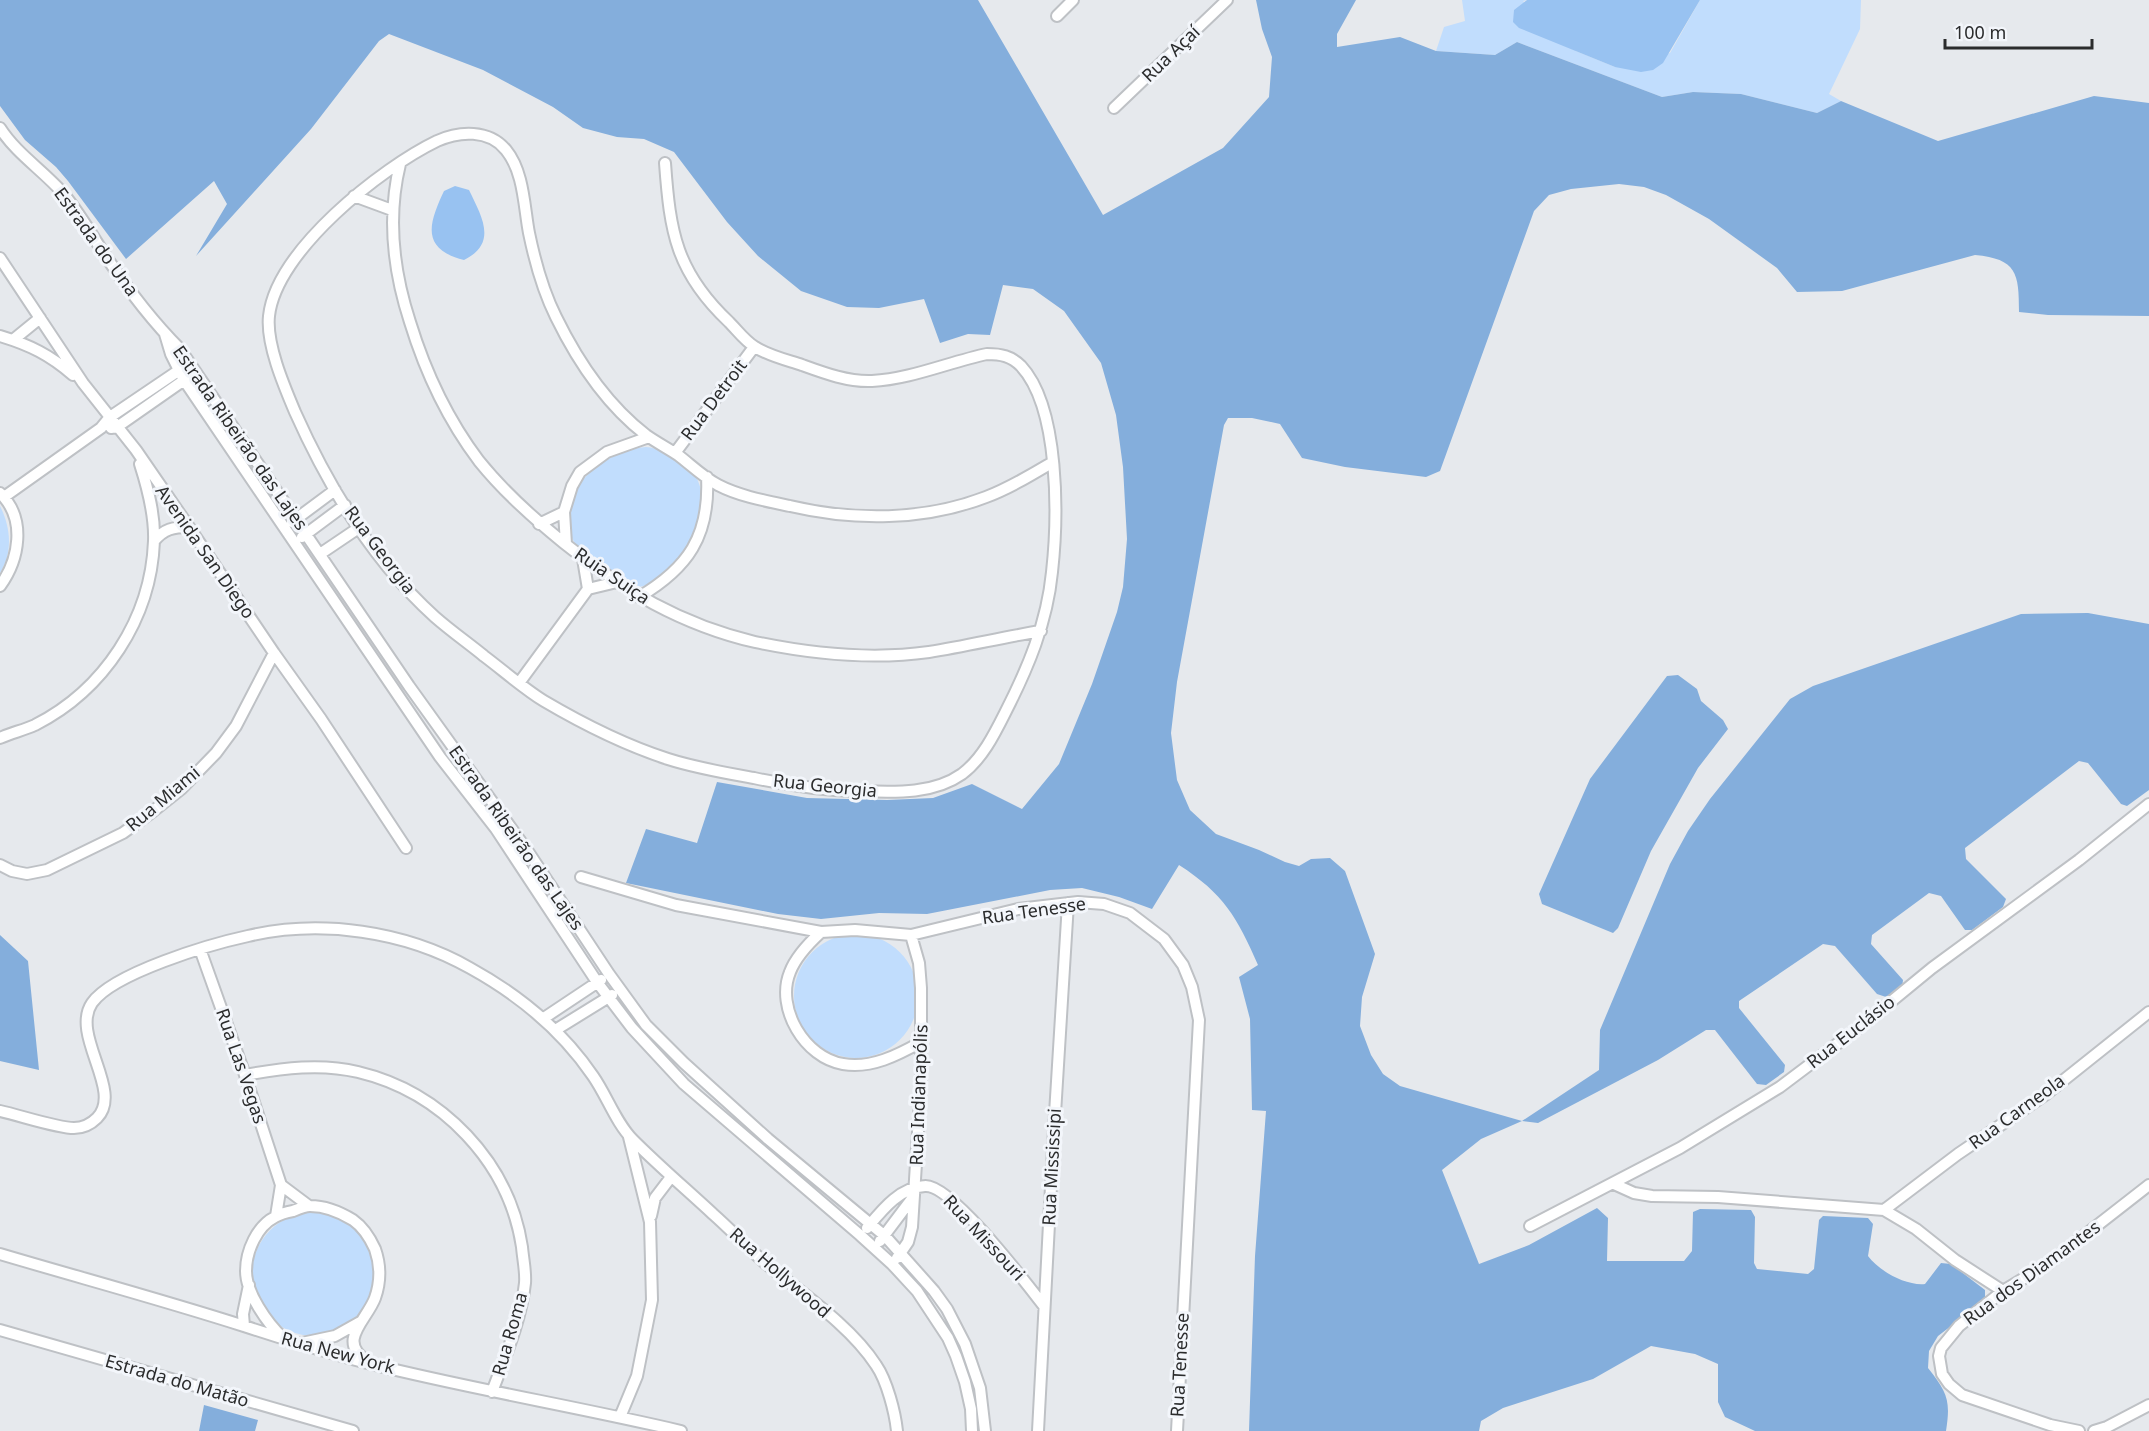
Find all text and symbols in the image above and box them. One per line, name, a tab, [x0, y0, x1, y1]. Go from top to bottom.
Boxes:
scale bar	[1945, 12, 2092, 50]
street label: Rua Açaí	[1136, 19, 1205, 87]
text: 100 m	[1954, 20, 2006, 44]
street label: Estrada do Una	[49, 182, 144, 301]
street label: Estrada Ribeirão das Lajes	[168, 340, 314, 534]
street label: Rua Detroit	[675, 353, 752, 445]
street label: Avenida San Diego	[151, 480, 261, 623]
street label: Rua Georgia	[340, 501, 422, 598]
street label: Ruia Suiça	[570, 541, 655, 609]
street label: Estrada Ribeirão das Lajes	[444, 740, 590, 934]
street label: Rua Miami	[120, 760, 204, 836]
street label: Rua Georgia	[772, 768, 878, 802]
street label: Rua Tenesse	[980, 891, 1087, 929]
street label: Rua Euclásio	[1801, 989, 1899, 1073]
street label: Rua Las Vegas	[211, 1005, 273, 1126]
street label: Rua Indianapólis	[904, 1024, 932, 1166]
street label: Rua Carneola	[1964, 1068, 2069, 1154]
street label: Rua Mississipi	[1036, 1108, 1066, 1226]
street label: Rua Missouri	[939, 1189, 1031, 1286]
street label: Rua dos Diamantes	[1958, 1214, 2105, 1330]
street label: Rua Hollywood	[725, 1222, 836, 1323]
street label: Rua Roma	[486, 1289, 532, 1378]
street label: Rua Tenesse	[1164, 1312, 1194, 1418]
street label: Rua New York	[279, 1325, 398, 1379]
street label: Estrada do Matão	[102, 1348, 252, 1412]

